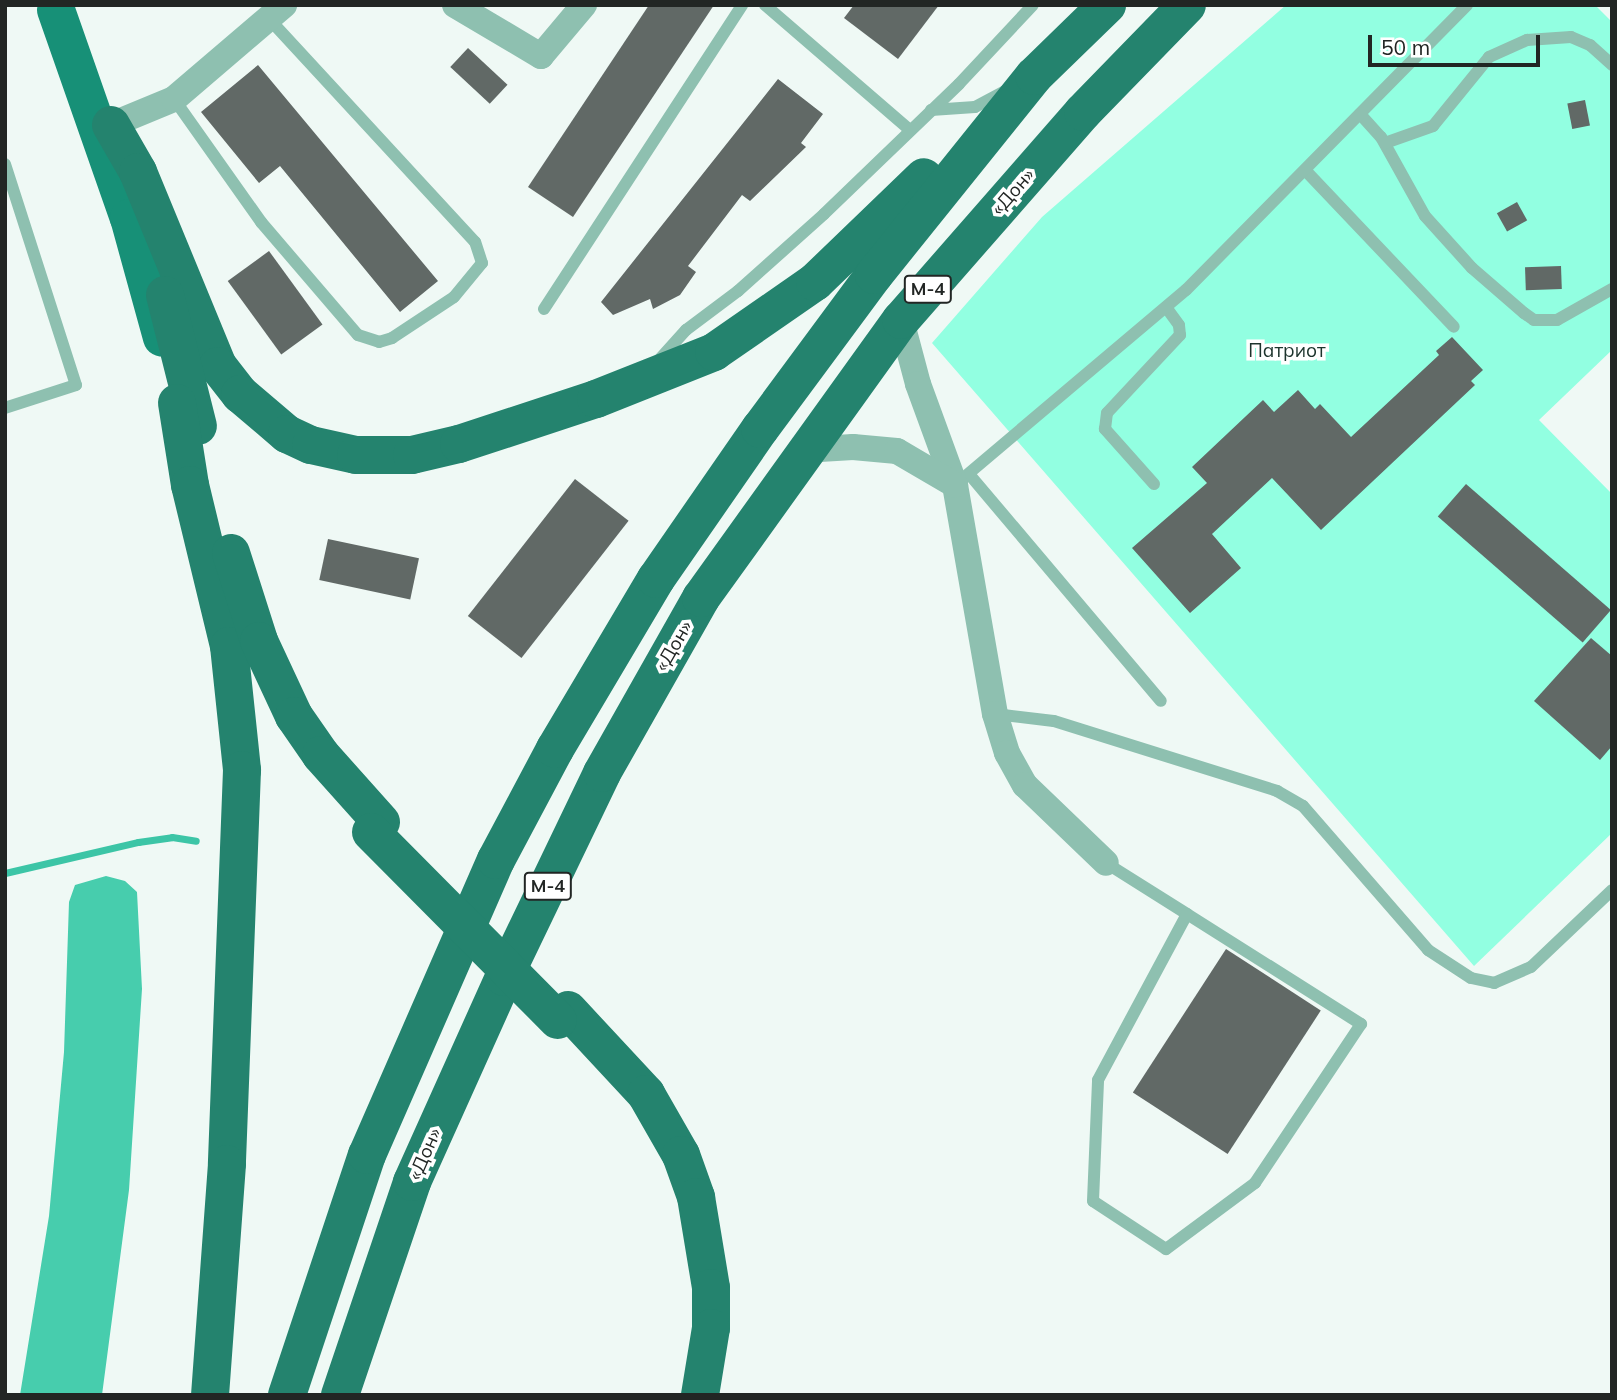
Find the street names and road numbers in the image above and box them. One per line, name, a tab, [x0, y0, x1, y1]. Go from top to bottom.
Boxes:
street label: «Дон»	[987, 164, 1039, 220]
road number: М-4	[904, 274, 953, 304]
street label: «Дон»	[650, 617, 698, 675]
road number: М-4	[524, 872, 572, 900]
street label: «Дон»	[403, 1124, 447, 1184]

